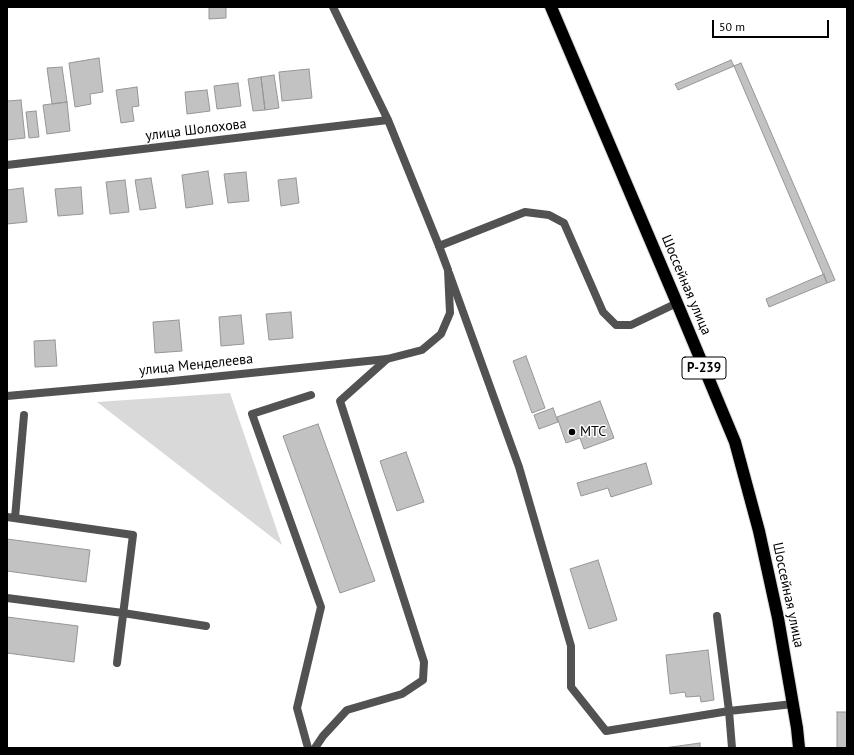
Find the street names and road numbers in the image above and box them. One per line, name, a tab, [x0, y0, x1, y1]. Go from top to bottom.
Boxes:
street label: улица Шолохова	[145, 115, 247, 145]
street label: Шоссейная улица	[657, 232, 715, 338]
street label: улица Менделеева	[138, 351, 254, 379]
road number: Р-239	[682, 357, 726, 379]
street label: Шоссейная улица	[769, 541, 807, 649]

